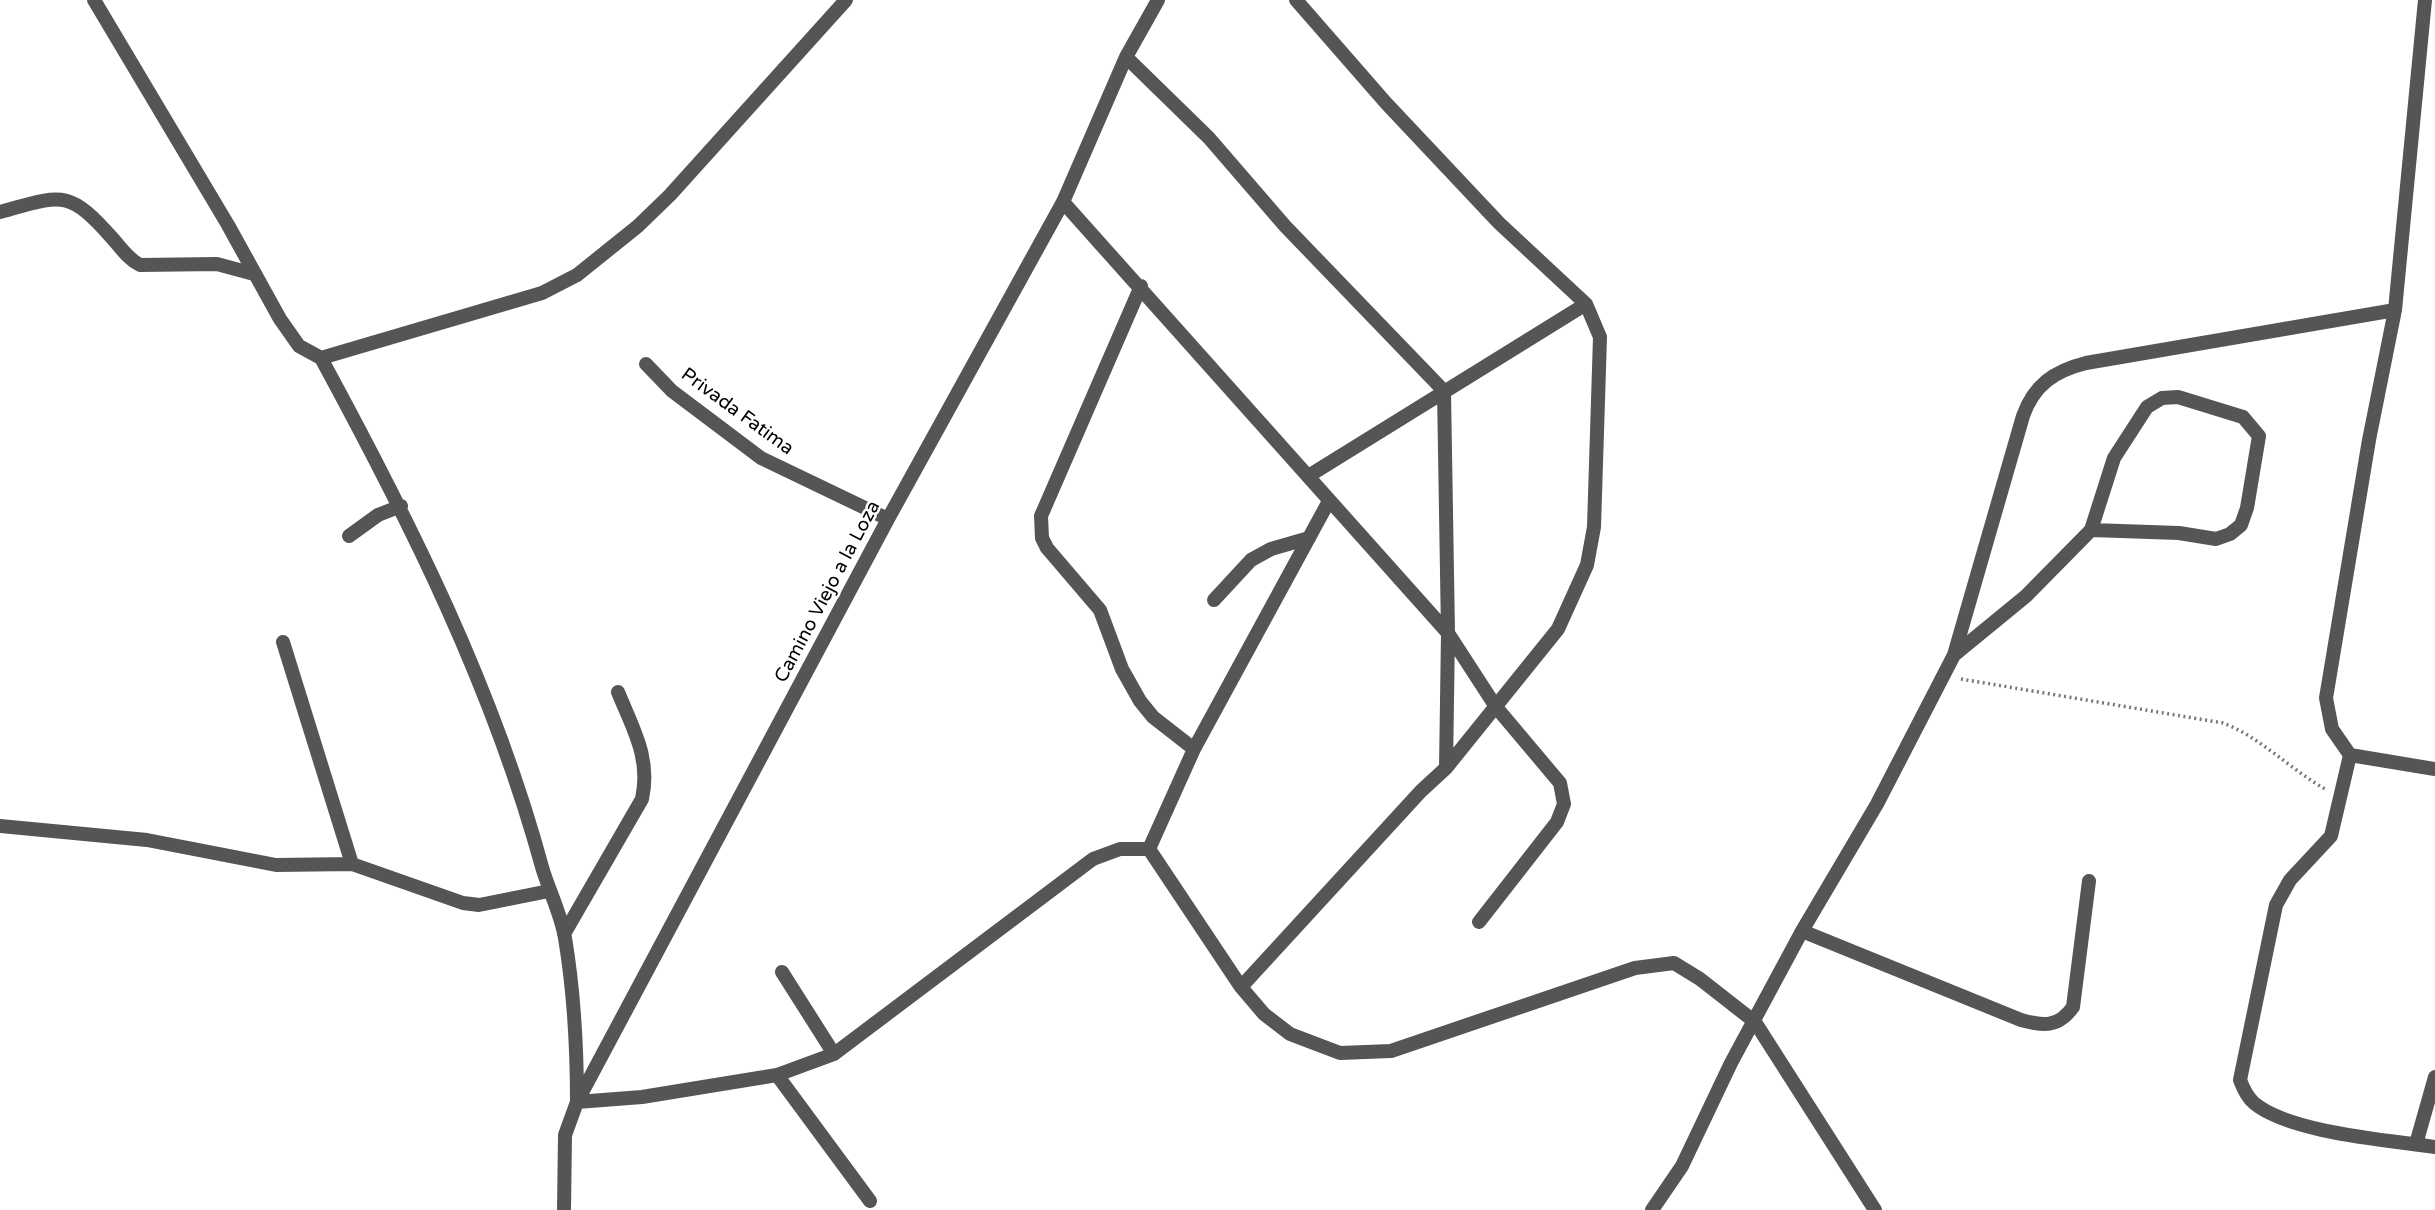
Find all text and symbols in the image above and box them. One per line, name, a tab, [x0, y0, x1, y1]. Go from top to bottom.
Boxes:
street label: Privada Fatima	[676, 364, 798, 460]
street label: Camino Viejo a la Loza	[770, 497, 886, 687]

